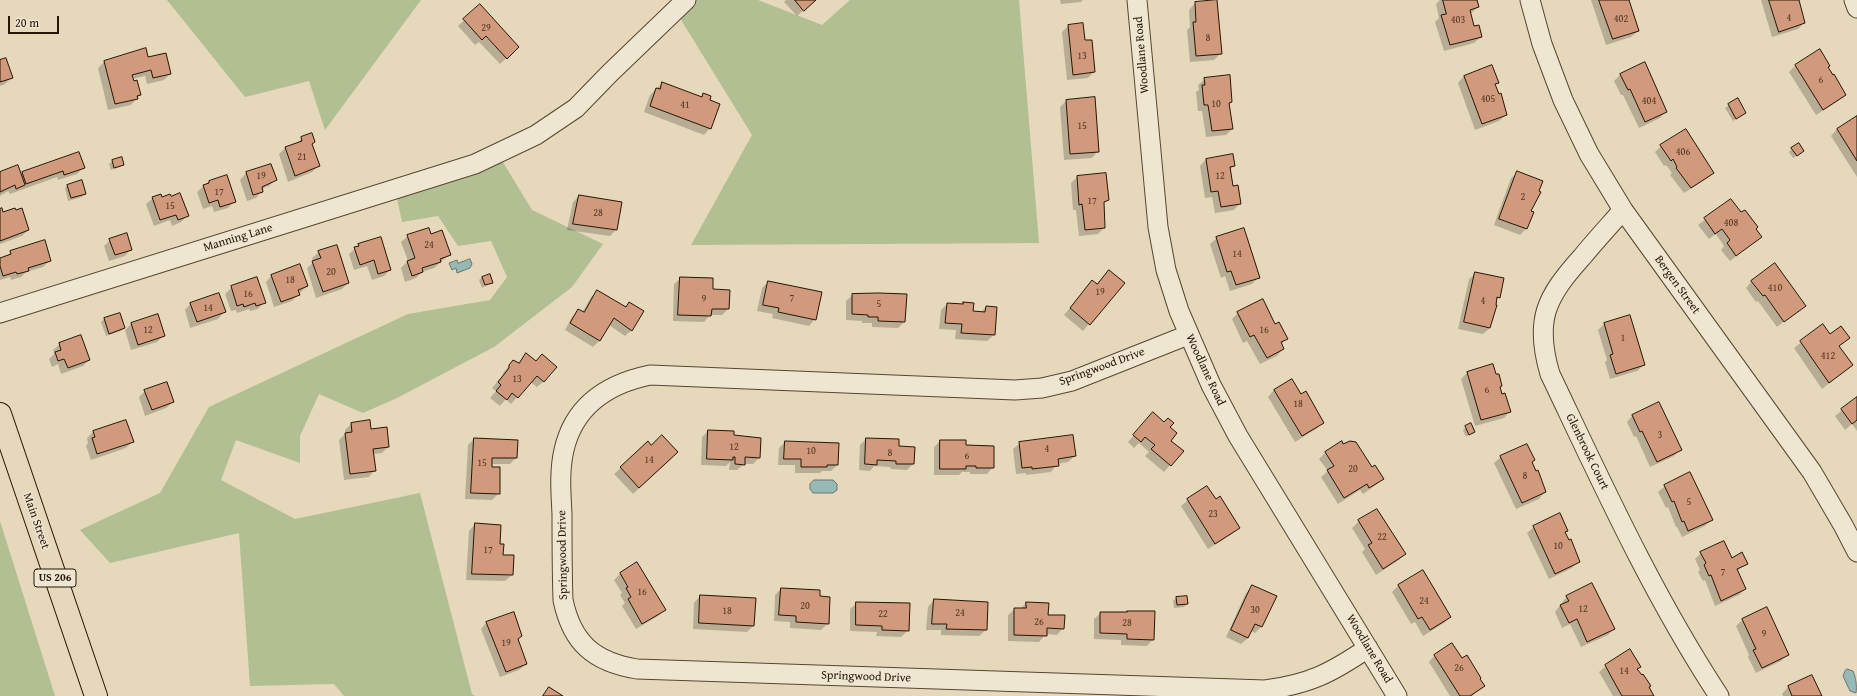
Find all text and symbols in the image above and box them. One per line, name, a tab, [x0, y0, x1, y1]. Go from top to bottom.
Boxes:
scale bar	[10, 8, 61, 34]
house number: 4	[1787, 12, 1791, 24]
house number: 402	[1614, 13, 1628, 25]
text: 20 m	[15, 14, 39, 31]
house number: 403	[1451, 14, 1465, 26]
street label: Woodlane Road	[1131, 16, 1153, 94]
house number: 29	[481, 22, 491, 34]
house number: 8	[1206, 32, 1210, 44]
house number: 13	[1077, 50, 1087, 62]
house number: 6	[1819, 74, 1823, 86]
house number: 405	[1481, 93, 1495, 105]
house number: 404	[1642, 95, 1656, 107]
house number: 10	[1211, 98, 1221, 110]
house number: 41	[680, 99, 690, 111]
house number: 15	[1077, 120, 1087, 132]
house number: 406	[1676, 146, 1690, 158]
house number: 21	[297, 151, 307, 163]
house number: 19	[256, 170, 266, 182]
house number: 12	[1215, 170, 1225, 182]
house number: 17	[214, 186, 224, 198]
house number: 2	[1521, 191, 1525, 203]
house number: 17	[1087, 195, 1097, 207]
house number: 15	[165, 200, 175, 212]
house number: 28	[593, 207, 603, 219]
house number: 408	[1724, 217, 1738, 229]
street label: Manning Lane	[202, 221, 274, 255]
house number: 24	[424, 239, 434, 251]
house number: 14	[1232, 248, 1242, 260]
street label: Bergen Street	[1651, 253, 1703, 317]
house number: 20	[326, 266, 336, 278]
house number: 18	[285, 274, 295, 286]
house number: 410	[1768, 282, 1782, 294]
house number: 19	[1095, 286, 1105, 298]
house number: 16	[243, 288, 253, 300]
house number: 7	[790, 292, 794, 304]
house number: 9	[702, 293, 706, 305]
house number: 4	[1481, 295, 1485, 307]
house number: 5	[877, 298, 881, 310]
house number: 14	[203, 302, 213, 314]
house number: 12	[143, 324, 153, 336]
house number: 16	[1259, 324, 1269, 336]
street label: Woodlane Road	[1182, 332, 1228, 408]
house number: 1	[1621, 332, 1625, 344]
street label: Springwood Drive	[1057, 345, 1147, 389]
house number: 412	[1821, 350, 1835, 362]
house number: 13	[512, 373, 522, 385]
house number: 6	[1485, 384, 1489, 396]
house number: 18	[1293, 398, 1303, 410]
street label: Glenbrook Court	[1562, 412, 1612, 492]
house number: 3	[1658, 429, 1662, 441]
house number: 12	[729, 441, 739, 453]
house number: 4	[1045, 443, 1049, 455]
house number: 10	[806, 445, 816, 457]
house number: 8	[888, 447, 892, 459]
house number: 6	[965, 450, 969, 462]
house number: 14	[644, 454, 654, 466]
house number: 15	[477, 457, 487, 469]
house number: 20	[1348, 463, 1358, 475]
house number: 8	[1523, 470, 1527, 482]
street label: Main Street	[20, 491, 52, 551]
house number: 5	[1687, 496, 1691, 508]
house number: 23	[1208, 508, 1218, 520]
street label: Springwood Drive	[555, 510, 571, 600]
house number: 22	[1377, 531, 1387, 543]
house number: 10	[1553, 540, 1563, 552]
house number: 17	[483, 544, 493, 556]
house number: 7	[1721, 566, 1725, 578]
road number: US 206	[34, 569, 76, 587]
house number: 16	[637, 586, 647, 598]
house number: 24	[1419, 595, 1429, 607]
house number: 20	[800, 600, 810, 612]
house number: 12	[1578, 603, 1588, 615]
house number: 30	[1250, 604, 1260, 616]
house number: 18	[722, 605, 732, 617]
house number: 24	[955, 607, 965, 619]
house number: 22	[878, 608, 888, 620]
street label: Woodlane Road	[1343, 612, 1395, 686]
house number: 26	[1034, 616, 1044, 628]
house number: 28	[1122, 617, 1132, 629]
house number: 9	[1762, 628, 1766, 640]
house number: 19	[501, 637, 511, 649]
house number: 26	[1454, 662, 1464, 674]
house number: 14	[1619, 665, 1629, 677]
street label: Springwood Drive	[821, 668, 911, 686]

